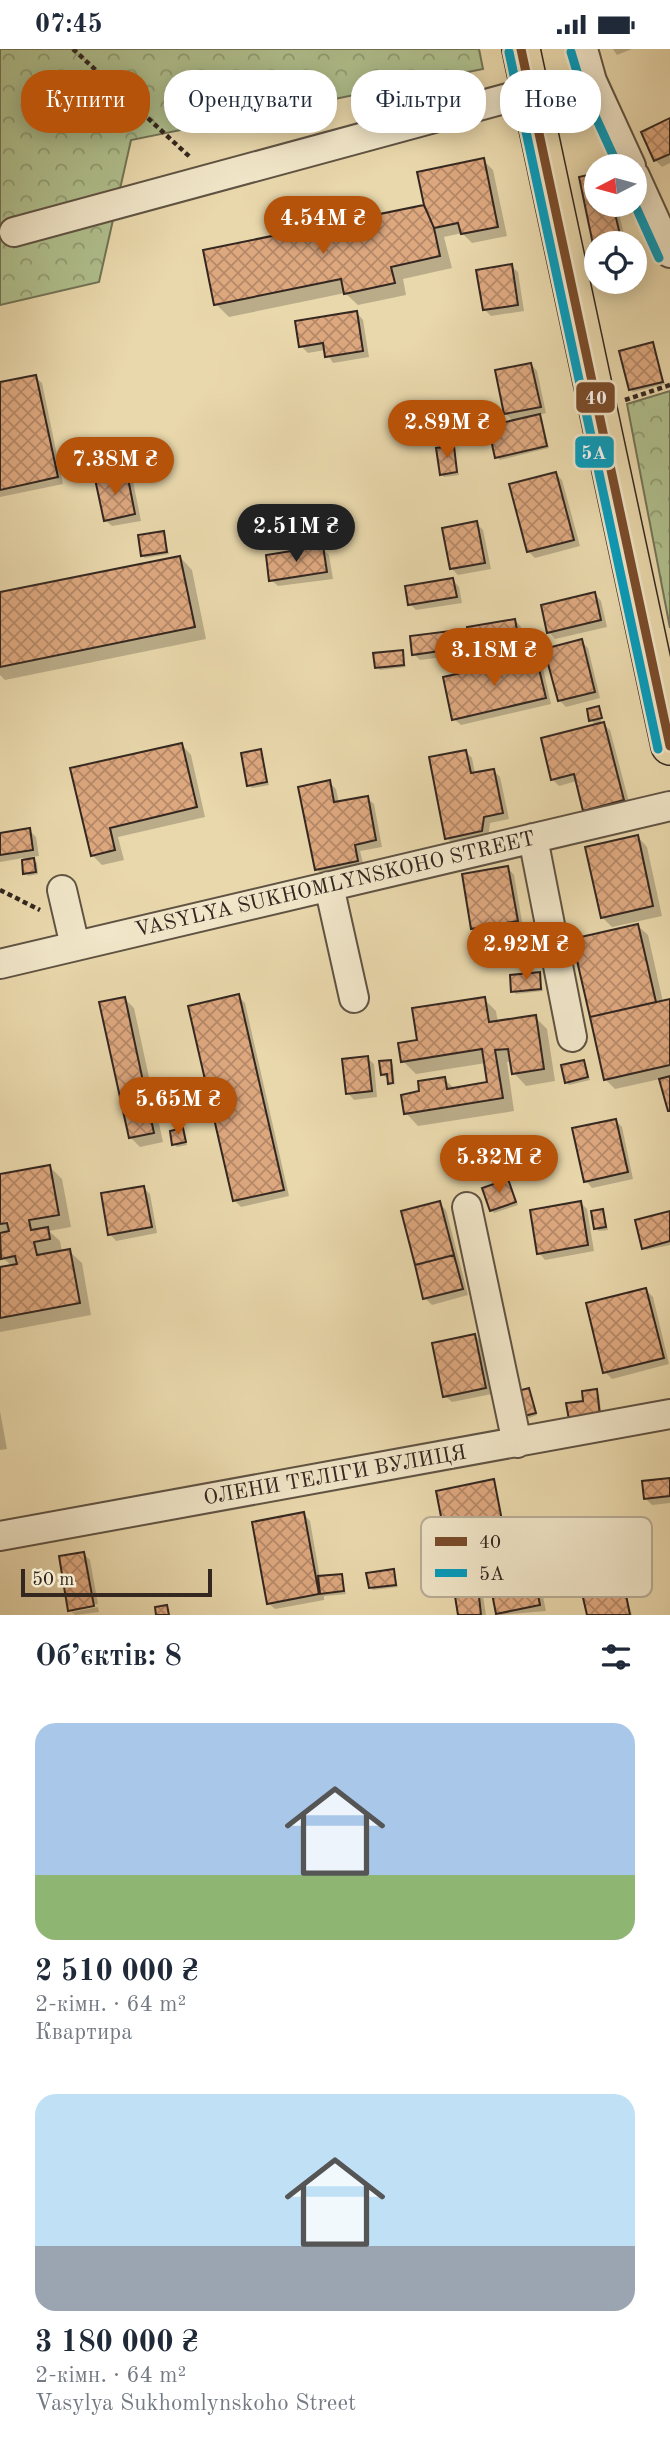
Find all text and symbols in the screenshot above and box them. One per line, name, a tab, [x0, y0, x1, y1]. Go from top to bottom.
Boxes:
text: 07:45	[35, 12, 103, 38]
chip: Купити	[21, 70, 150, 133]
chip: Орендувати	[164, 70, 337, 133]
chip: Фільтри	[351, 70, 486, 133]
chip: Нове	[500, 70, 601, 133]
north arrow	[584, 154, 648, 217]
map controls	[584, 154, 647, 294]
pin: 4.54M ₴	[258, 197, 388, 256]
text: 4.54M ₴	[280, 207, 366, 230]
button: locate	[584, 231, 647, 294]
line badge: 40	[575, 381, 616, 414]
text: 40	[585, 390, 607, 409]
pin: 2.89M ₴	[382, 401, 512, 460]
text: 2.89M ₴	[404, 411, 490, 434]
line badge: 5А	[574, 435, 615, 469]
pin: 7.38M ₴	[50, 437, 180, 497]
text: 5А	[581, 445, 607, 464]
text: 7.38M ₴	[72, 448, 158, 471]
pin: 2.51M ₴	[231, 505, 361, 564]
text: 2.51M ₴	[253, 515, 339, 538]
pin: 3.18M ₴	[429, 629, 559, 688]
text: 3.18M ₴	[451, 639, 537, 662]
street label: VASYLYA SUKHOMLYNSKOHO STREET	[133, 829, 537, 941]
pin: 2.92M ₴	[461, 923, 591, 982]
text: 2.92M ₴	[483, 933, 569, 956]
pin: 5.65M ₴	[113, 1077, 243, 1137]
text: 5.65M ₴	[135, 1088, 221, 1111]
pin: 5.32M ₴	[434, 1135, 564, 1195]
text: 5.32M ₴	[456, 1146, 542, 1169]
street label: ОЛЕНИ ТЕЛІГИ ВУЛИЦЯ	[202, 1443, 468, 1509]
legend	[421, 1517, 652, 1597]
text: 40	[479, 1534, 501, 1553]
scale bar	[21, 1566, 212, 1598]
text: 5А	[479, 1566, 505, 1585]
text: 50 m	[32, 1571, 74, 1590]
icon: filters	[597, 1638, 635, 1676]
text: Об’єктів: 8	[35, 1642, 182, 1672]
icon: home	[272, 1768, 398, 1894]
text: 2 510 000 ₴	[35, 1957, 199, 1987]
text: 2-кімн. · 64 m²	[35, 1993, 186, 2016]
text: Квартира	[35, 2021, 133, 2044]
icon: home	[272, 2139, 398, 2265]
text: 3 180 000 ₴	[35, 2328, 199, 2358]
text: 2-кімн. · 64 m²	[35, 2364, 186, 2387]
text: Vasylya Sukhomlynskoho Street	[35, 2392, 356, 2415]

